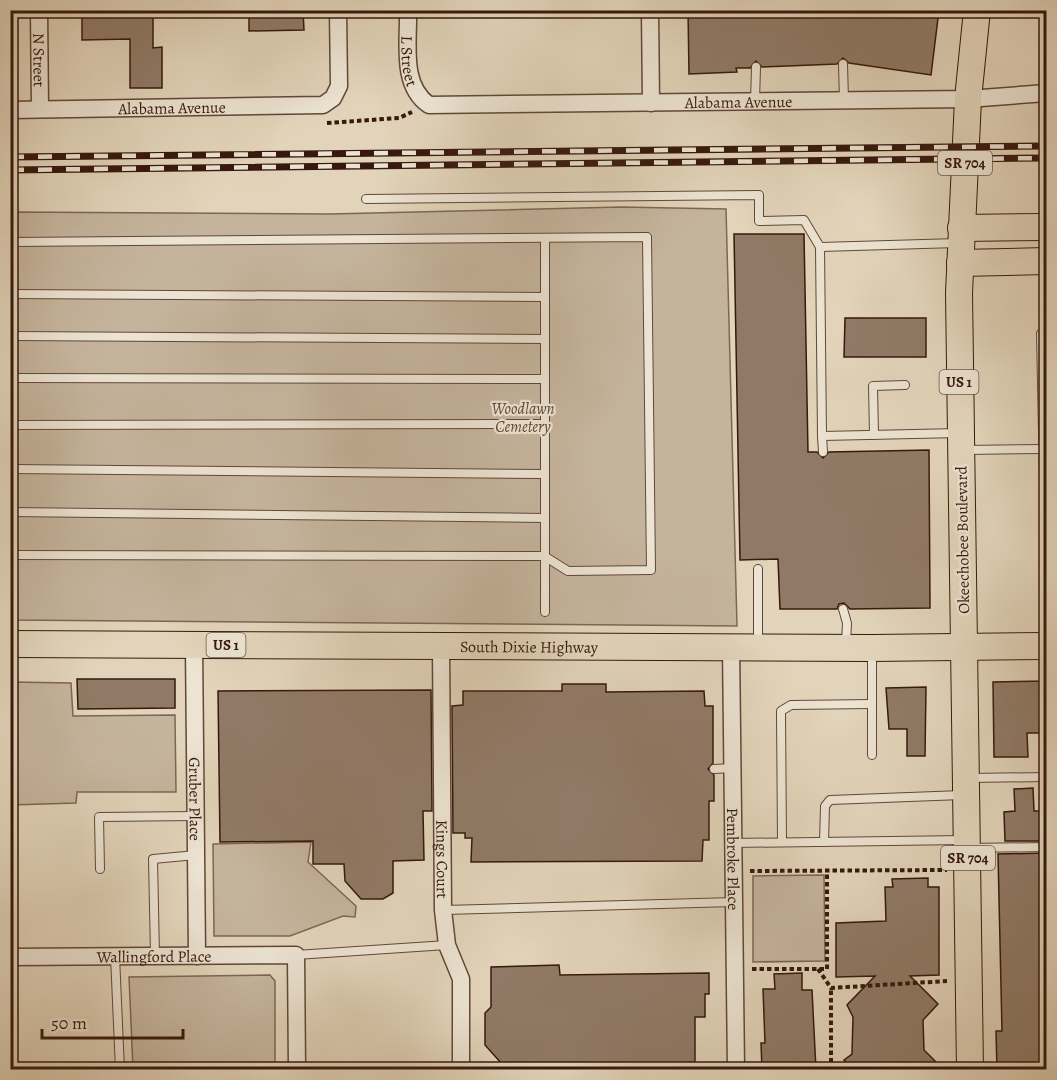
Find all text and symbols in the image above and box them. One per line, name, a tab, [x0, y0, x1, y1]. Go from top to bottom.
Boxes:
street label: N Street	[27, 33, 50, 87]
street label: L Street	[395, 35, 423, 90]
street label: Alabama Avenue	[684, 91, 792, 114]
street label: Alabama Avenue	[117, 97, 226, 120]
road number: SR 704	[938, 151, 992, 175]
road number: US 1	[940, 370, 978, 394]
park label: Woodlawn Cemetery	[491, 398, 555, 438]
street label: Okeechobee Boulevard	[951, 465, 975, 614]
road number: US 1	[206, 633, 246, 657]
street label: South Dixie Highway	[460, 636, 599, 659]
street label: Gruber Place	[183, 757, 206, 841]
street label: Pembroke Place	[721, 808, 744, 910]
street label: Kings Court	[430, 820, 453, 898]
road number: SR 704	[941, 846, 995, 870]
street label: Wallingford Place	[96, 946, 211, 968]
scale bar	[42, 1002, 183, 1040]
text: 50 m	[51, 1011, 87, 1035]

